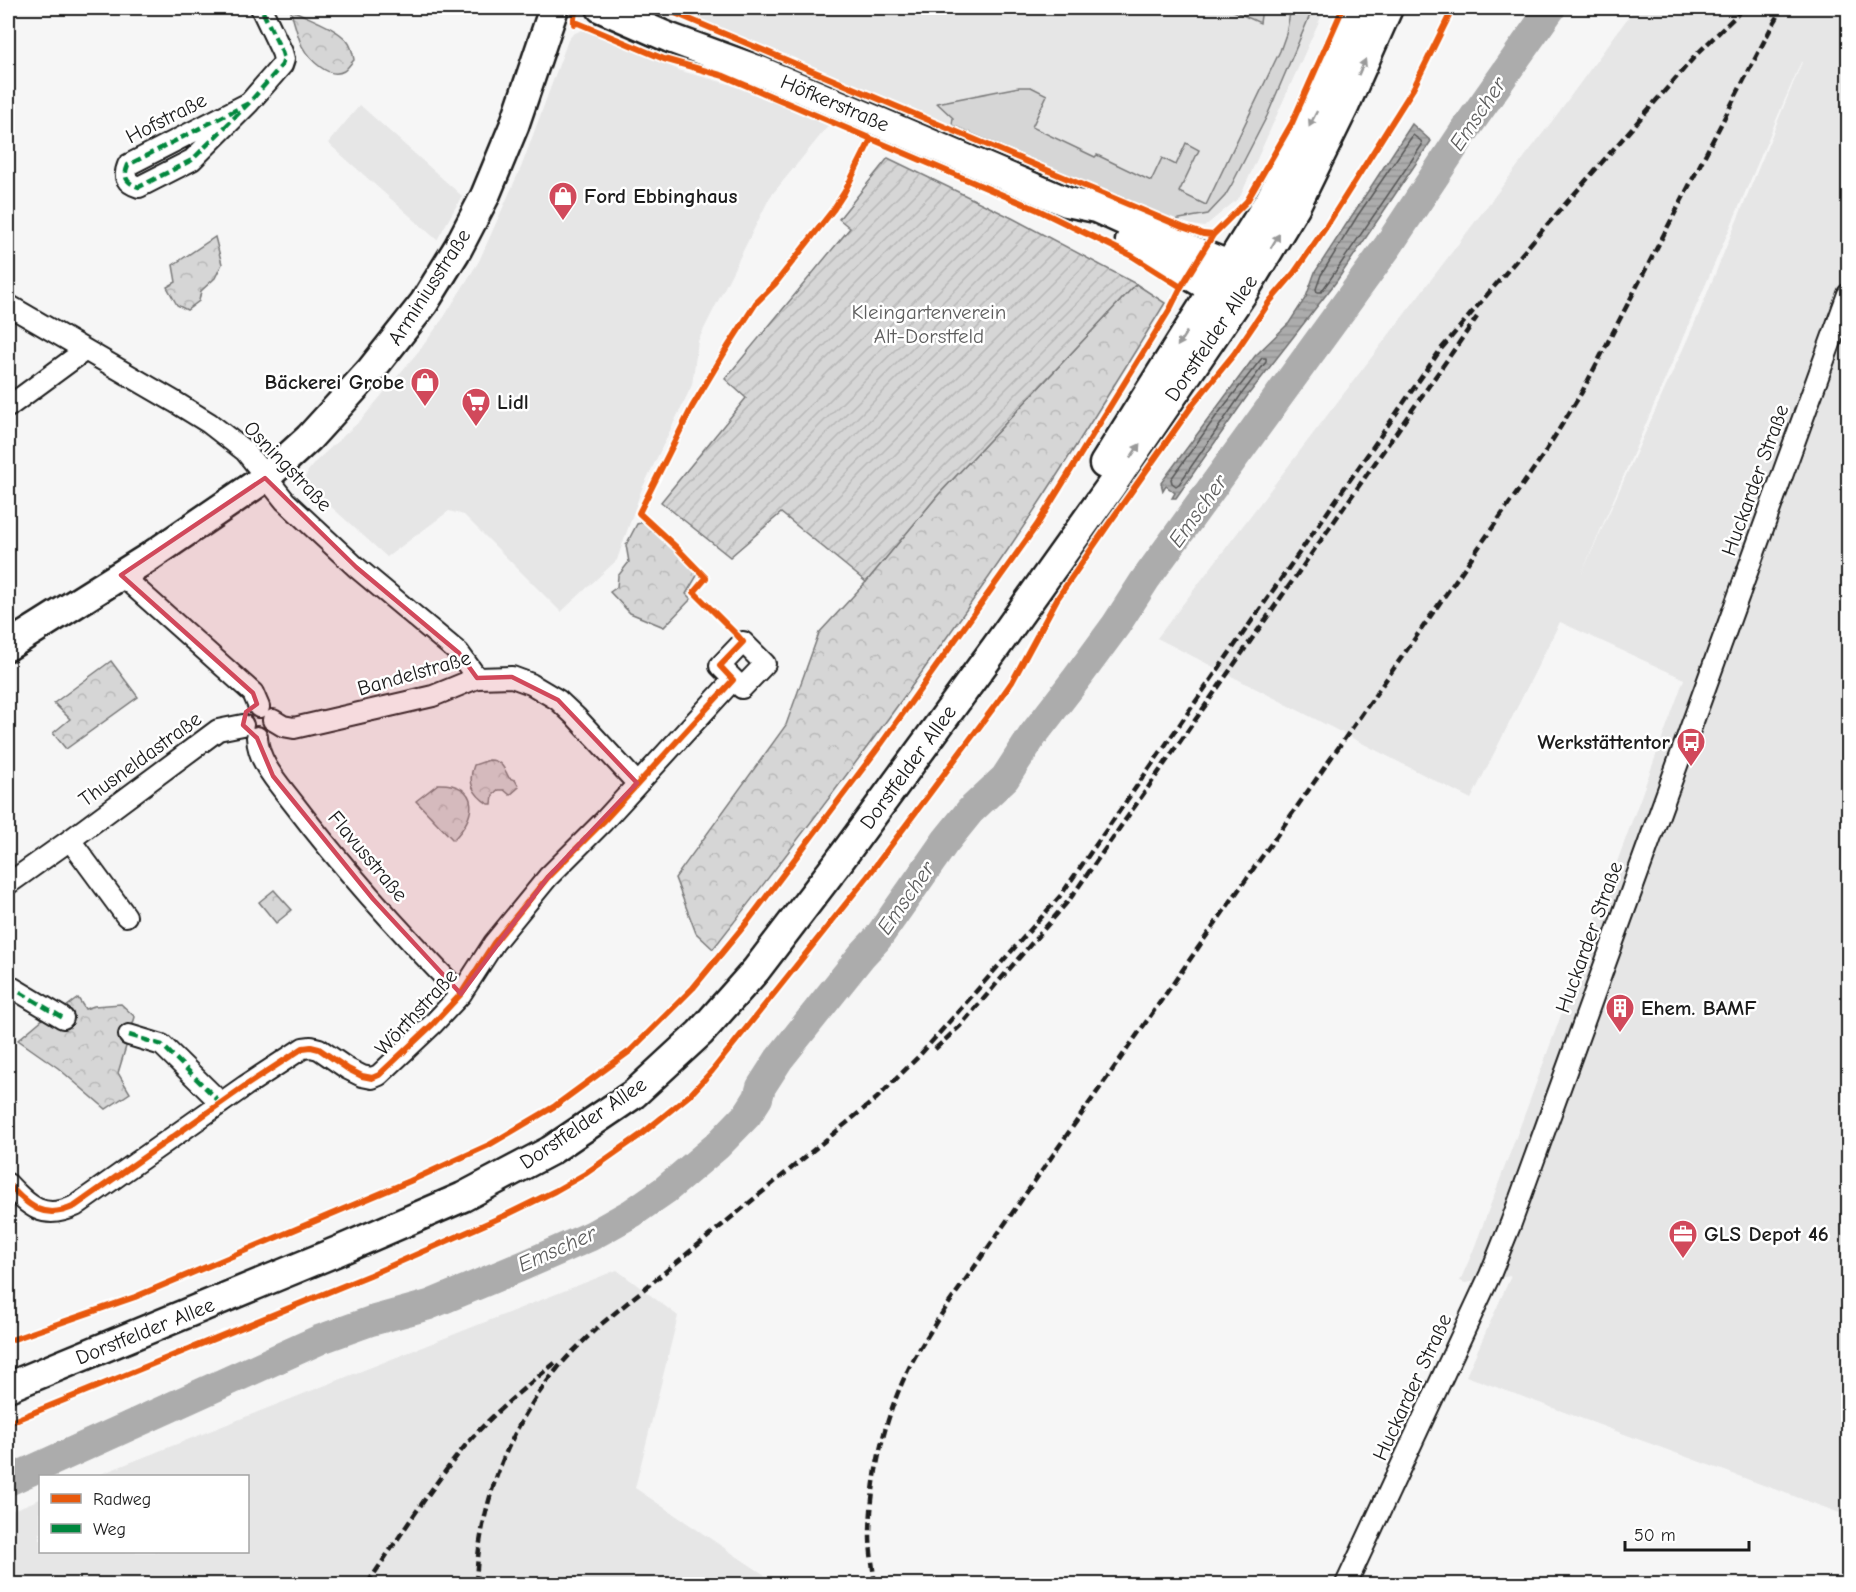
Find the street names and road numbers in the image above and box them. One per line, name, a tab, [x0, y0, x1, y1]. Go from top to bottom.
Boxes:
street label: Höfkerstraße	[777, 69, 893, 137]
street label: Hofstraße	[122, 88, 210, 148]
street label: Arminiusstraße	[383, 224, 475, 350]
street label: Dorstfelder Allee	[1160, 270, 1262, 406]
street label: Huckarder Straße	[1716, 401, 1794, 559]
street label: Osningstraße	[239, 416, 337, 516]
street label: Bandelstraße	[355, 645, 473, 701]
street label: Dorstfelder Allee	[855, 700, 961, 834]
street label: Thusneldastraße	[74, 707, 206, 811]
street label: Flavusstraße	[323, 806, 413, 906]
street label: Huckarder Straße	[1550, 858, 1628, 1016]
street label: Wörthstraße	[370, 964, 462, 1060]
street label: Dorstfelder Allee	[515, 1072, 651, 1174]
street label: Dorstfelder Allee	[72, 1292, 218, 1370]
street label: Huckarder Straße	[1367, 1310, 1457, 1464]

